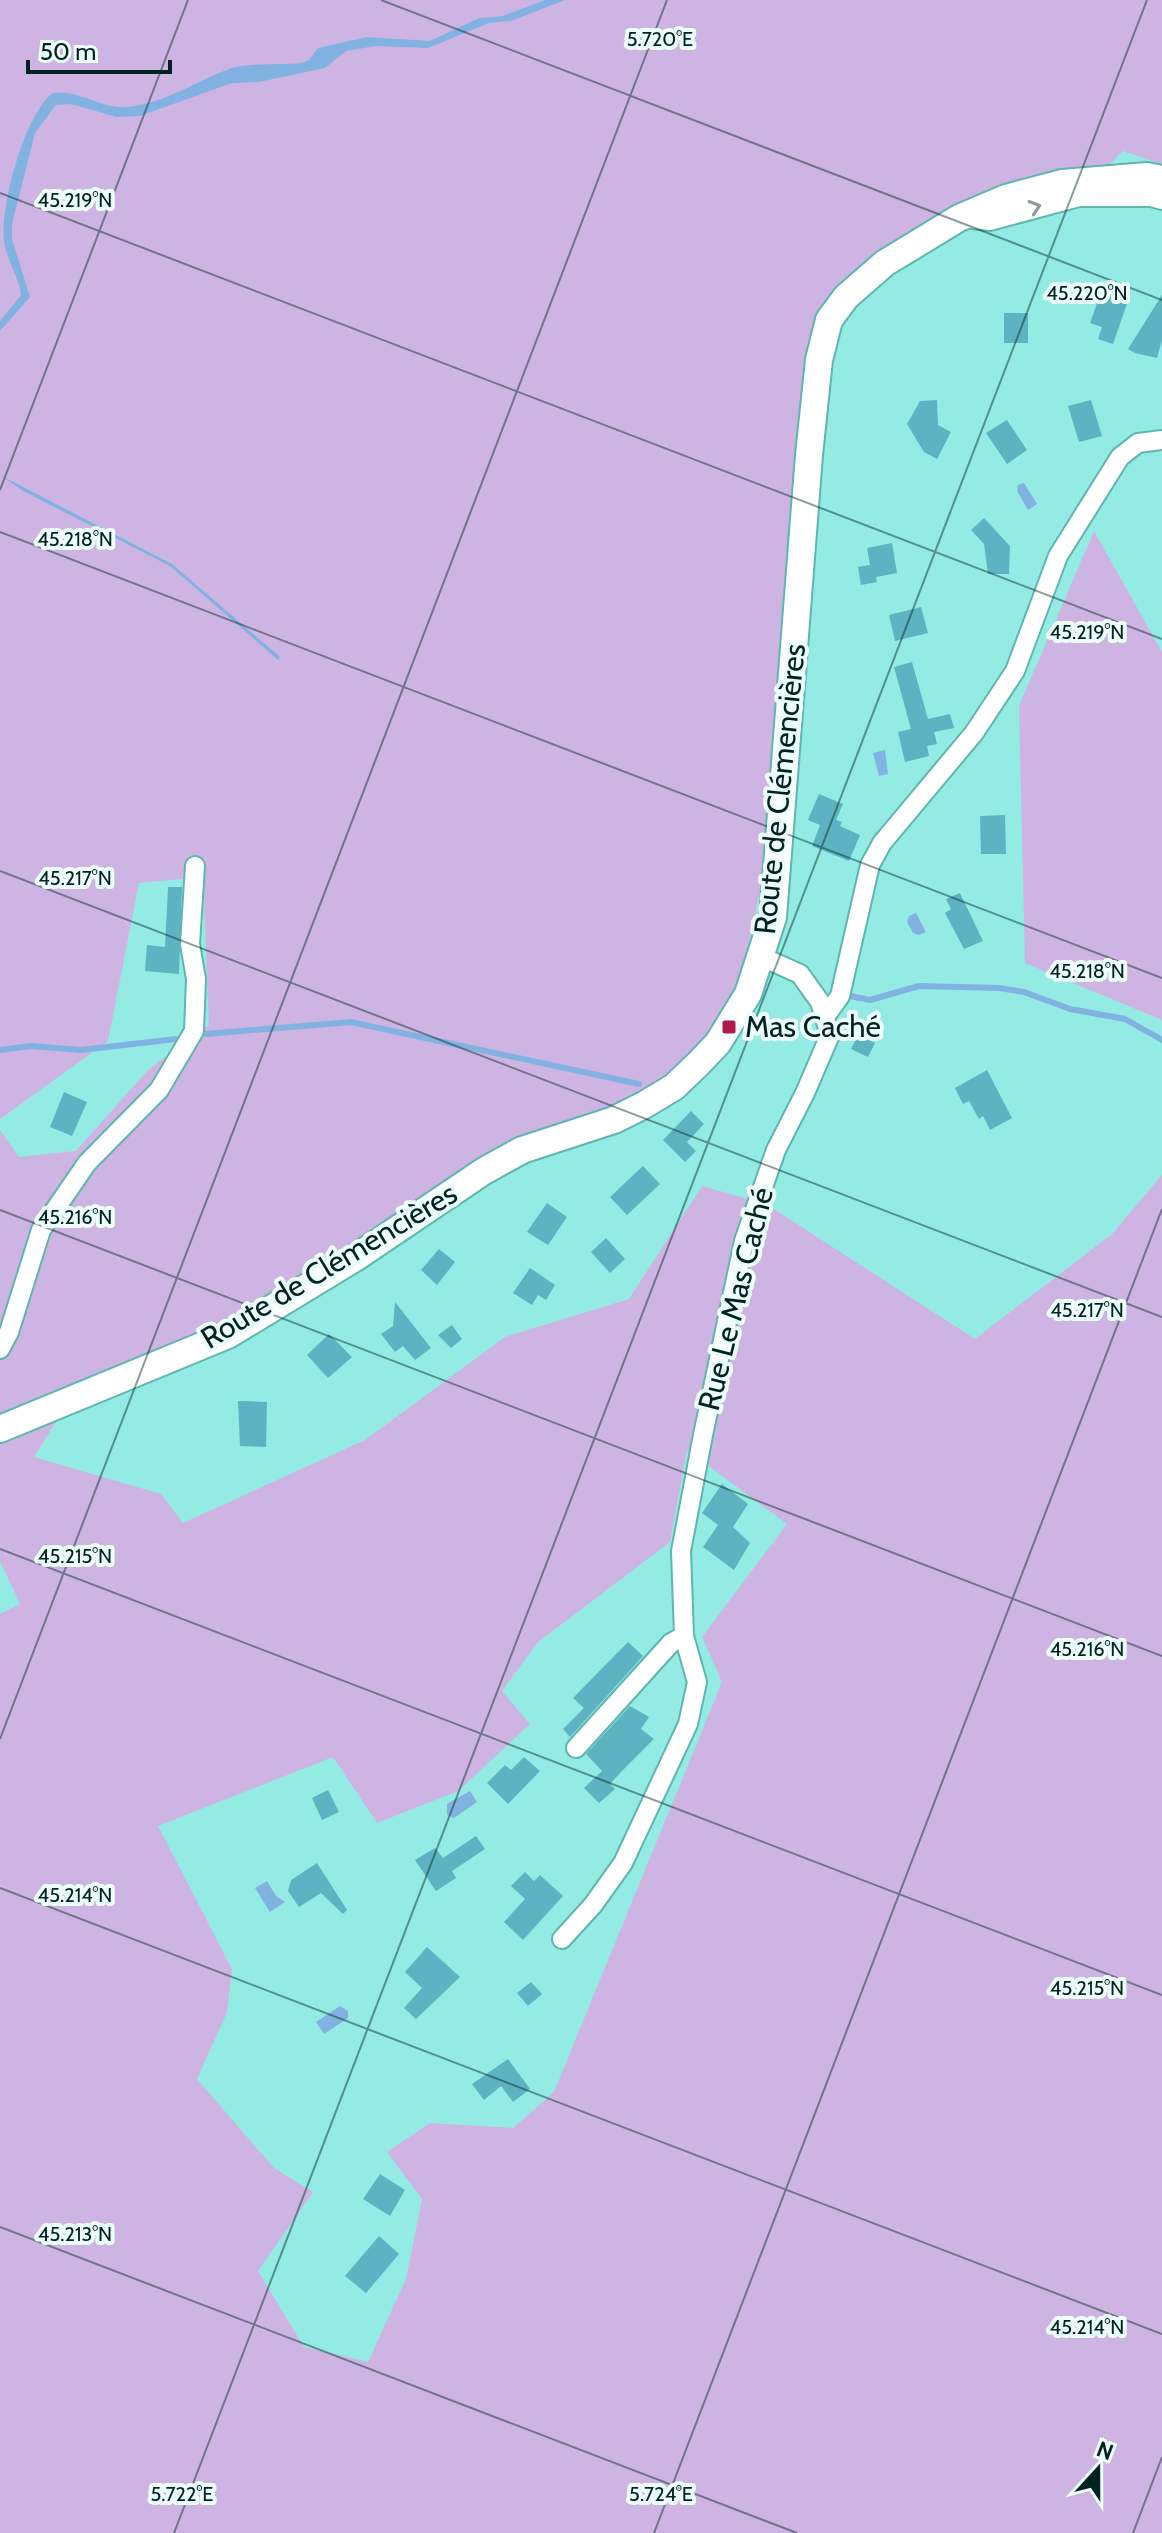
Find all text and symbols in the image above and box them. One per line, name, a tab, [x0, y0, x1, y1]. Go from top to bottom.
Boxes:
scale bar	[28, 24, 170, 74]
text: 5.720°E	[627, 27, 693, 51]
text: 50 m	[40, 37, 96, 66]
text: 45.219°N	[38, 188, 112, 212]
one-way arrow	[1027, 200, 1041, 216]
text: 45.220°N	[1046, 281, 1128, 305]
text: 45.218°N	[37, 527, 113, 551]
text: 45.219°N	[1050, 620, 1124, 644]
street label: Route de Clémencières	[746, 642, 813, 936]
text: 45.217°N	[38, 866, 112, 890]
text: 45.218°N	[1049, 959, 1125, 983]
place label: Mas Caché	[745, 1008, 881, 1045]
marker: Mas Caché	[720, 1018, 738, 1036]
street label: Route de Clémencières	[194, 1175, 463, 1357]
street label: Rue Le Mas Caché	[690, 1184, 781, 1414]
text: 45.216°N	[38, 1205, 112, 1229]
text: 45.217°N	[1050, 1298, 1124, 1322]
text: 45.215°N	[38, 1544, 112, 1568]
text: 45.216°N	[1050, 1637, 1124, 1661]
text: 45.214°N	[38, 1883, 112, 1907]
text: 45.215°N	[1050, 1976, 1124, 2000]
text: 45.213°N	[38, 2222, 112, 2246]
text: 45.214°N	[1050, 2315, 1124, 2339]
north arrow	[1058, 2429, 1138, 2509]
text: N	[1093, 2435, 1117, 2466]
text: 5.722°E	[151, 2482, 213, 2506]
text: 5.724°E	[629, 2482, 693, 2506]

